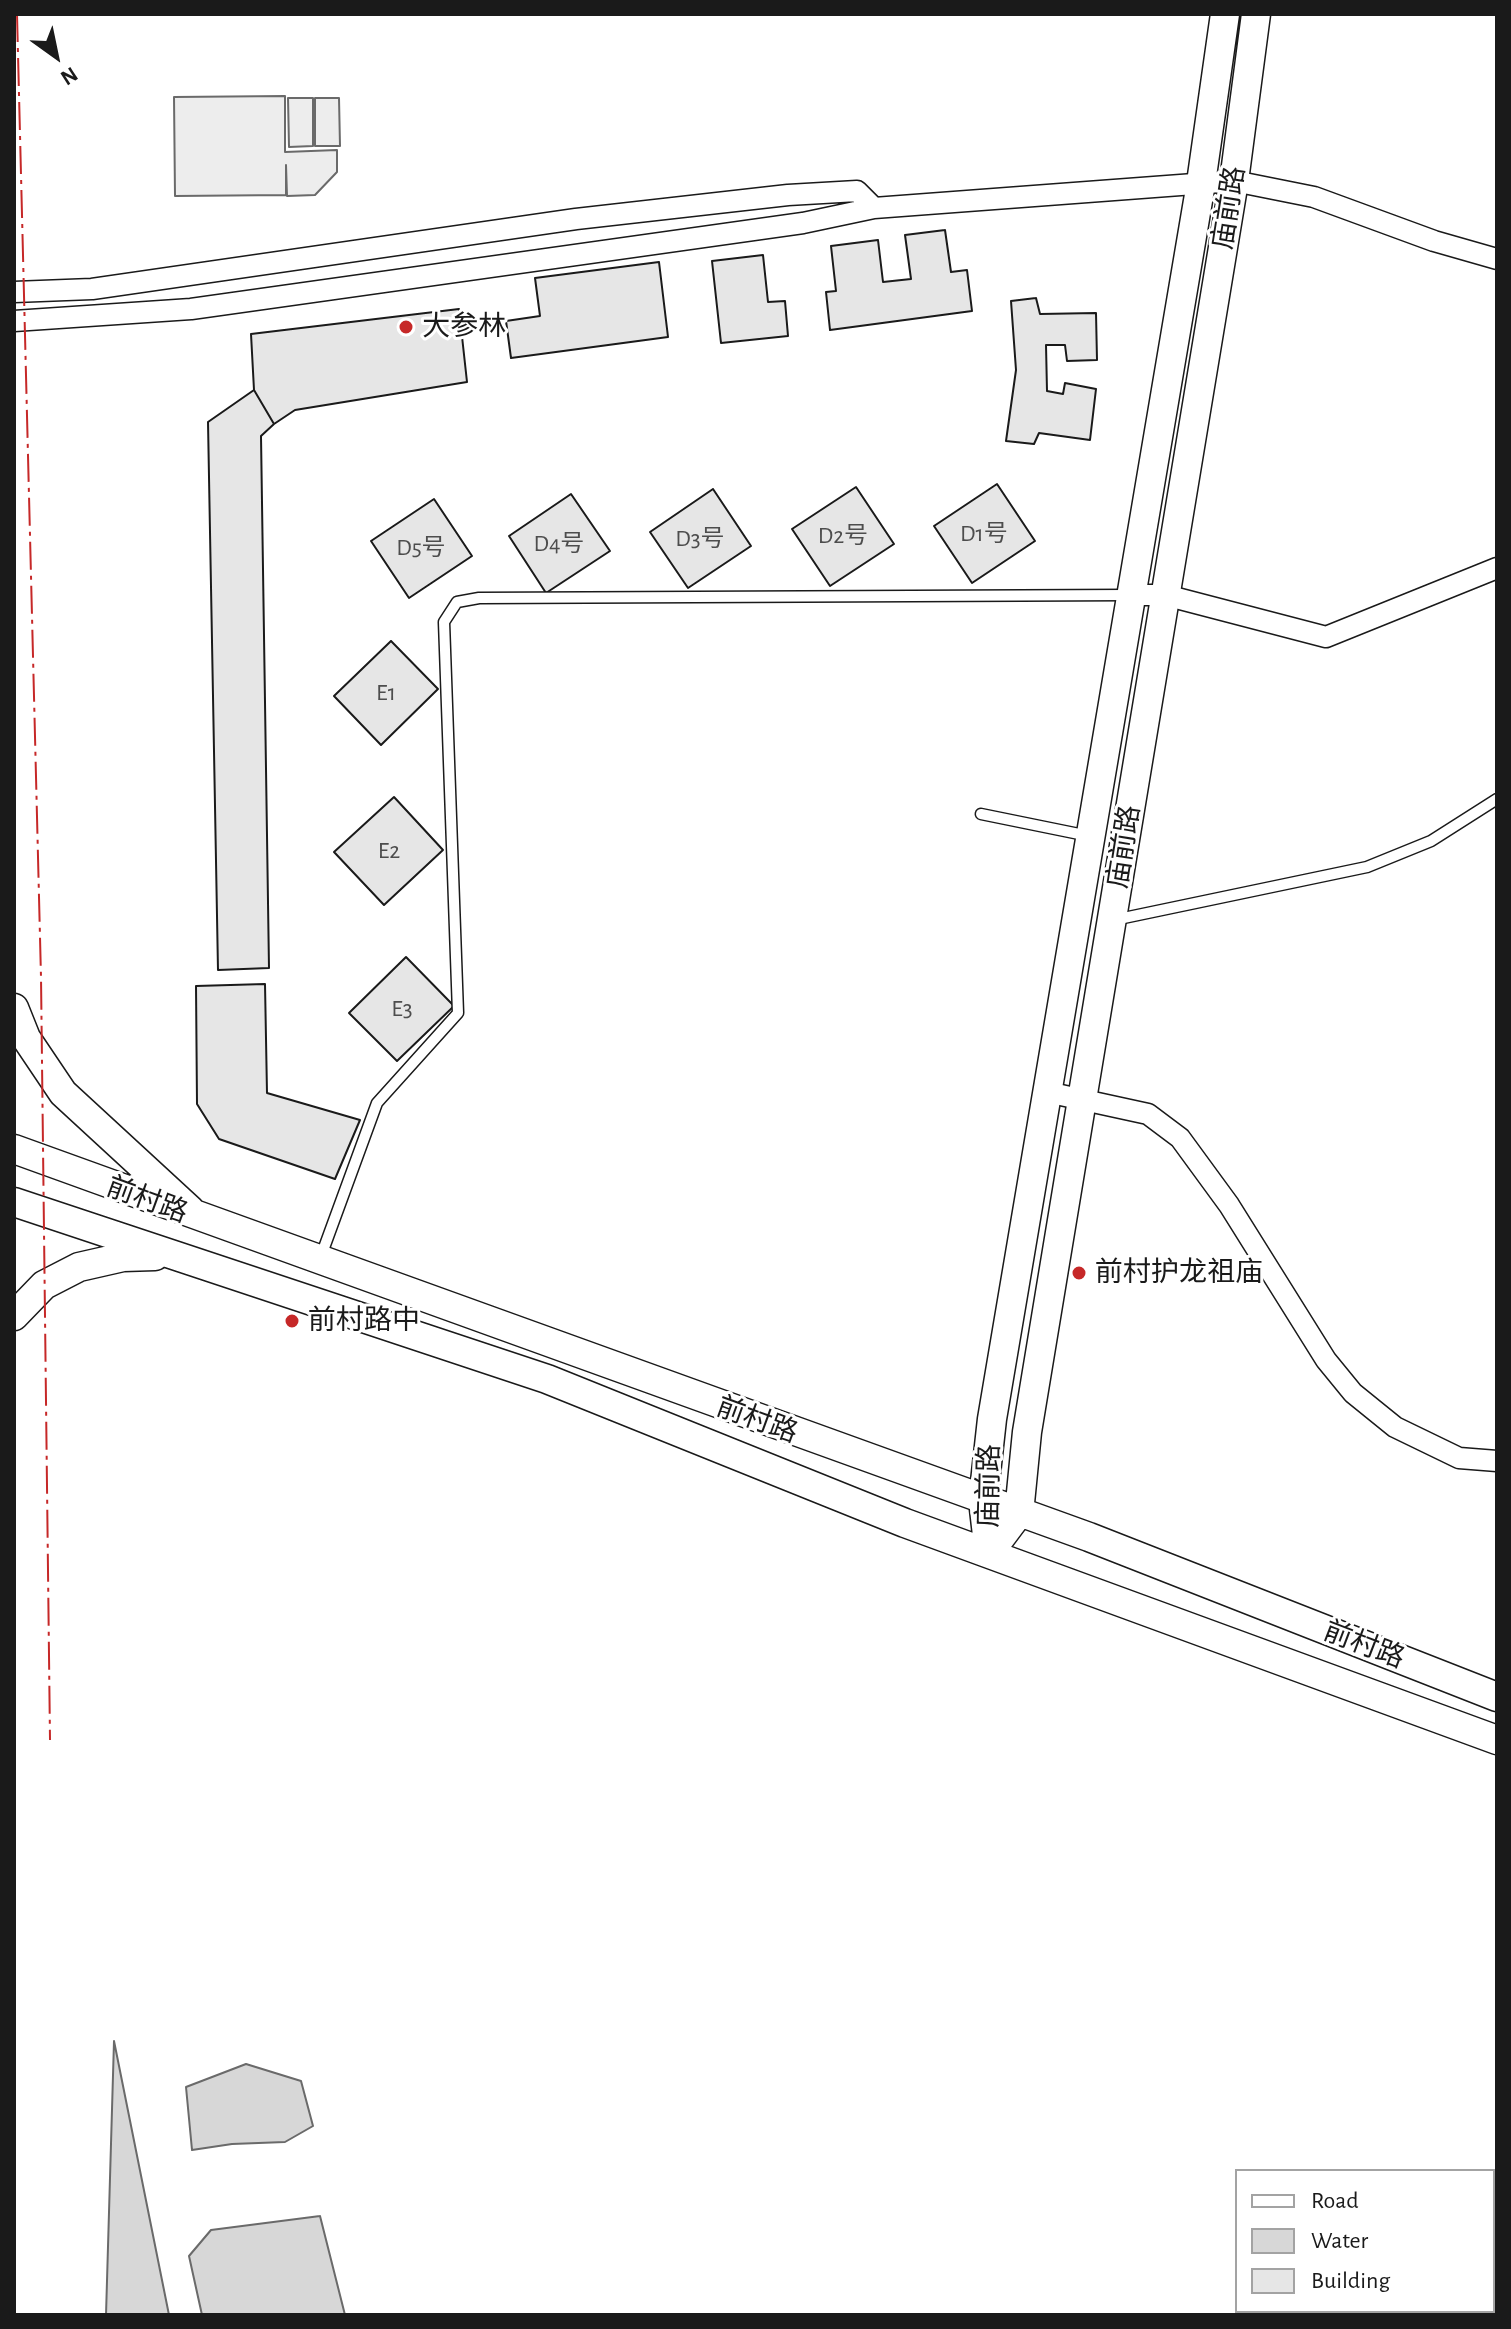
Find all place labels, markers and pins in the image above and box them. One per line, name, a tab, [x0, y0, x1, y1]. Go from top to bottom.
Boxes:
place label: 大参林	[422, 310, 506, 344]
marker: 大参林	[397, 318, 415, 336]
place label: 前村护龙祖庙	[1095, 1256, 1263, 1290]
marker: 前村护龙祖庙	[1070, 1264, 1088, 1282]
place label: 前村路中	[308, 1304, 420, 1338]
marker: 前村路中	[283, 1312, 301, 1330]

